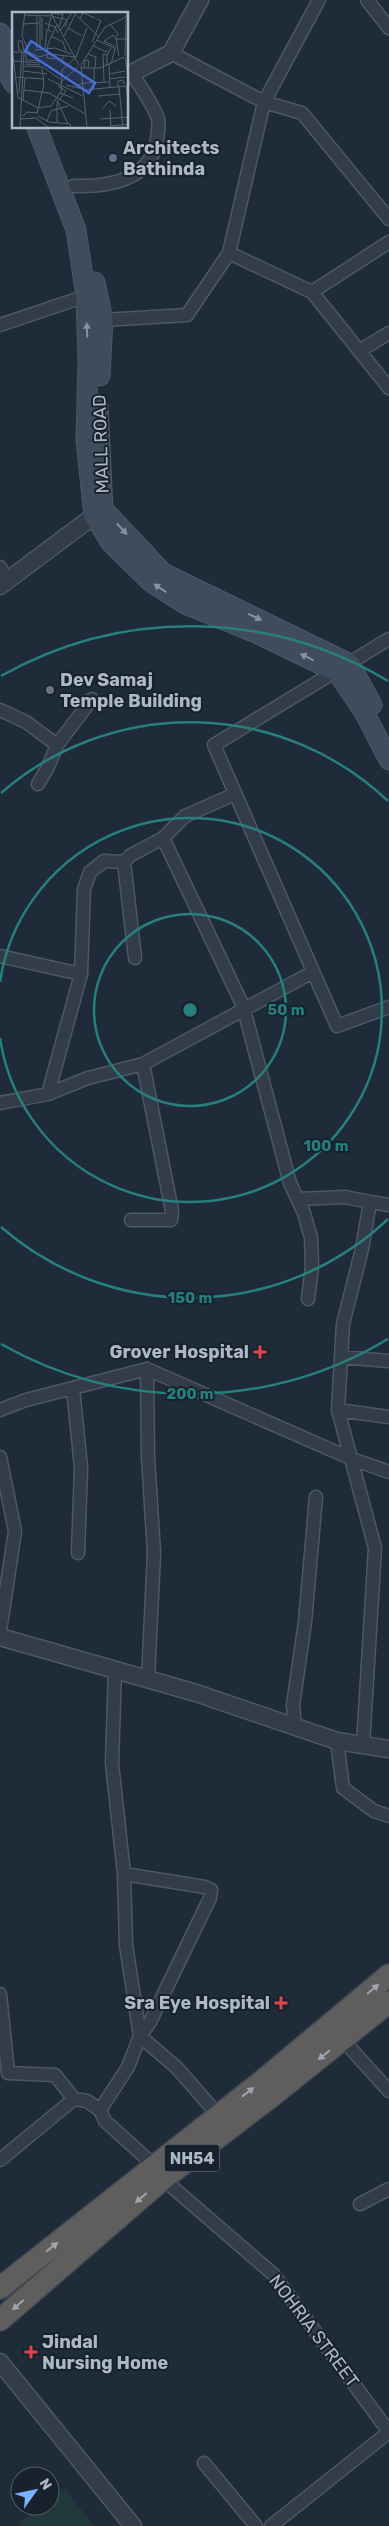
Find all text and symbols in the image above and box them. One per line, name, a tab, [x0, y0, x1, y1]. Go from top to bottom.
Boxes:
inset map	[12, 12, 129, 129]
place label: Architects Bathinda	[123, 137, 220, 180]
marker: Architects Bathinda	[107, 152, 119, 164]
one-way arrow	[83, 322, 91, 338]
street label: MALL ROAD	[88, 394, 114, 494]
one-way arrow	[116, 523, 128, 535]
one-way arrow	[153, 583, 167, 593]
one-way arrow	[248, 613, 262, 621]
one-way arrow	[299, 653, 314, 662]
place label: Dev Samaj Temple Building	[60, 669, 202, 712]
marker: Dev Samaj Temple Building	[44, 684, 56, 696]
centre of rings	[181, 1001, 199, 1019]
text: 50 m	[268, 1001, 304, 1019]
text: 100 m	[304, 1137, 348, 1155]
text: 150 m	[168, 1289, 212, 1307]
place label: Grover Hospital	[110, 1341, 249, 1363]
marker: Grover Hospital	[253, 1345, 267, 1359]
text: 200 m	[166, 1385, 214, 1403]
one-way arrow	[367, 1983, 380, 1994]
place label: Sra Eye Hospital	[124, 1992, 270, 2014]
marker: Sra Eye Hospital	[274, 1996, 288, 2010]
one-way arrow	[318, 2050, 331, 2061]
one-way arrow	[241, 2087, 254, 2098]
road number: NH54	[164, 2144, 220, 2172]
one-way arrow	[135, 2193, 148, 2204]
one-way arrow	[45, 2242, 58, 2253]
street label: NOHRIA STREET	[264, 2270, 364, 2392]
one-way arrow	[11, 2299, 24, 2310]
place label: Jindal Nursing Home	[42, 2331, 168, 2374]
marker: Jindal Nursing Home	[24, 2345, 38, 2359]
north arrow	[10, 2466, 60, 2516]
text: N	[36, 2475, 55, 2493]

